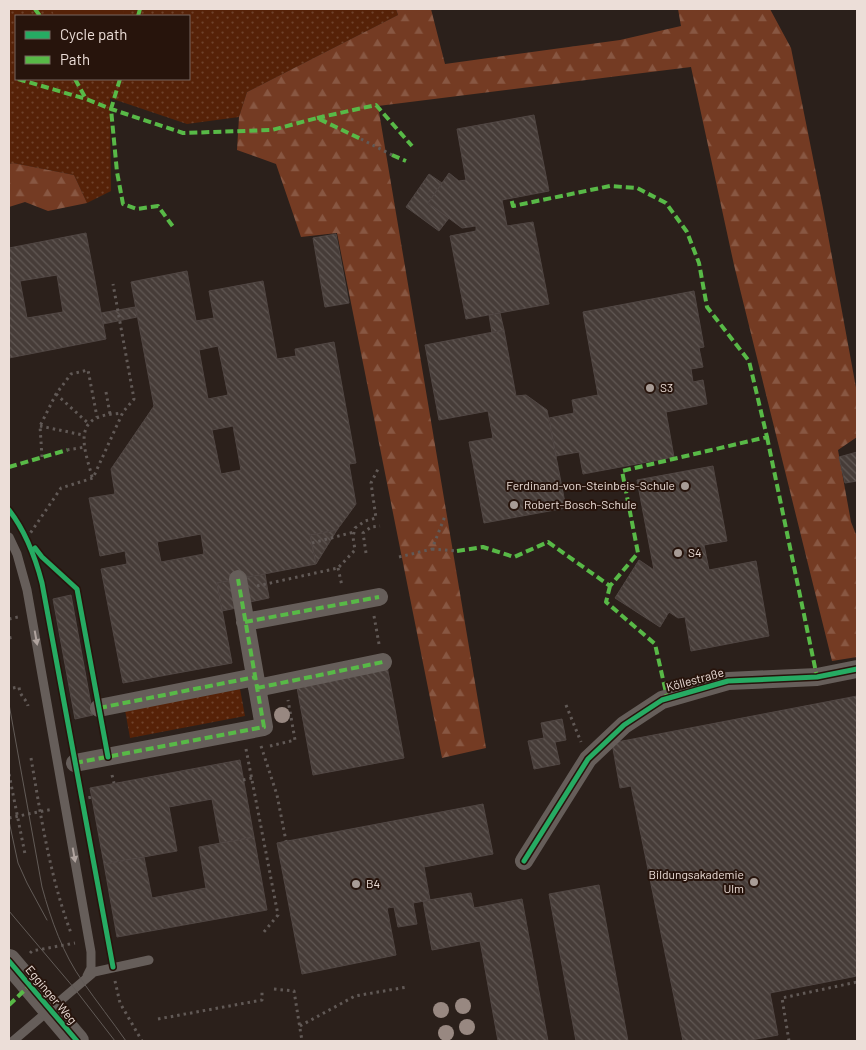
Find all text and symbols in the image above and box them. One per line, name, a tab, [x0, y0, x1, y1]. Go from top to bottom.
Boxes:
legend	[15, 15, 190, 80]
text: Cycle path	[60, 25, 127, 43]
text: Path	[60, 50, 90, 68]
place label: S3	[660, 380, 673, 394]
marker: S3	[644, 382, 656, 394]
place label: Ferdinand-von-Steinbeis-Schule	[506, 478, 675, 492]
marker: Ferdinand-von-Steinbeis-Schule	[679, 480, 691, 492]
place label: Robert-Bosch-Schule	[524, 497, 637, 511]
marker: Robert-Bosch-Schule	[508, 499, 520, 511]
place label: S4	[688, 545, 702, 559]
marker: S4	[672, 547, 684, 559]
one-way arrow	[32, 630, 40, 646]
street label: Köllestraße	[664, 665, 725, 693]
one-way arrow	[70, 847, 78, 863]
place label: Bildungsakademie Ulm	[649, 867, 744, 895]
place label: B4	[366, 876, 380, 890]
marker: Bildungsakademie Ulm	[748, 876, 760, 888]
marker: B4	[350, 878, 362, 890]
street label: Egginger Weg	[23, 962, 80, 1026]

